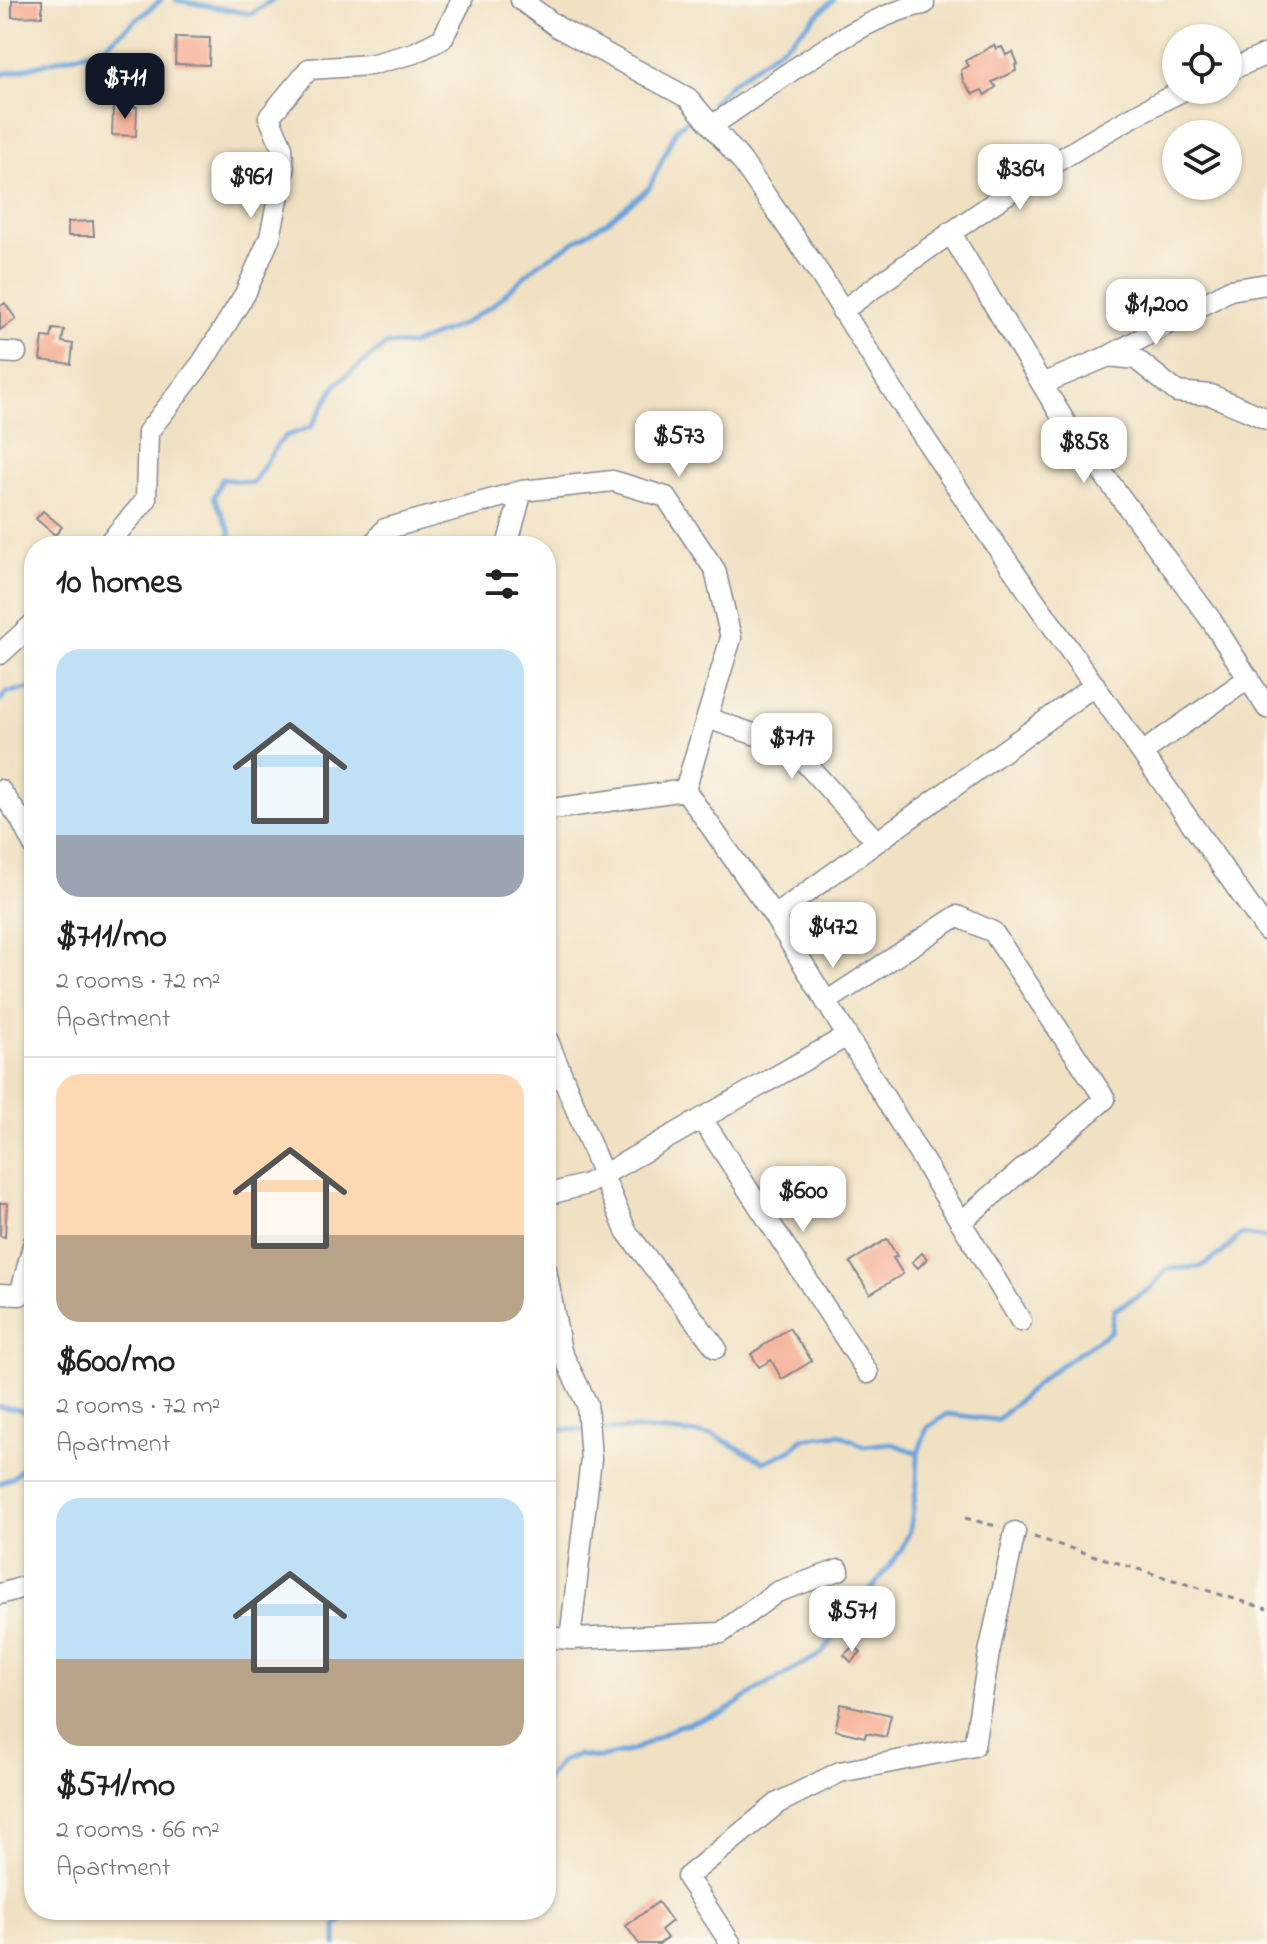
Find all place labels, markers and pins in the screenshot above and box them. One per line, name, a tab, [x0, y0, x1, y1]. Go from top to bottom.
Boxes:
pin: $711	[78, 53, 172, 121]
pin: $364	[973, 144, 1067, 212]
pin: $961	[204, 152, 298, 220]
pin: $1,200	[1091, 279, 1221, 347]
pin: $573	[632, 411, 726, 479]
pin: $858	[1037, 417, 1131, 485]
pin: $717	[745, 713, 839, 781]
pin: $472	[786, 902, 880, 970]
pin: $600	[756, 1166, 850, 1234]
pin: $571	[805, 1586, 899, 1654]

